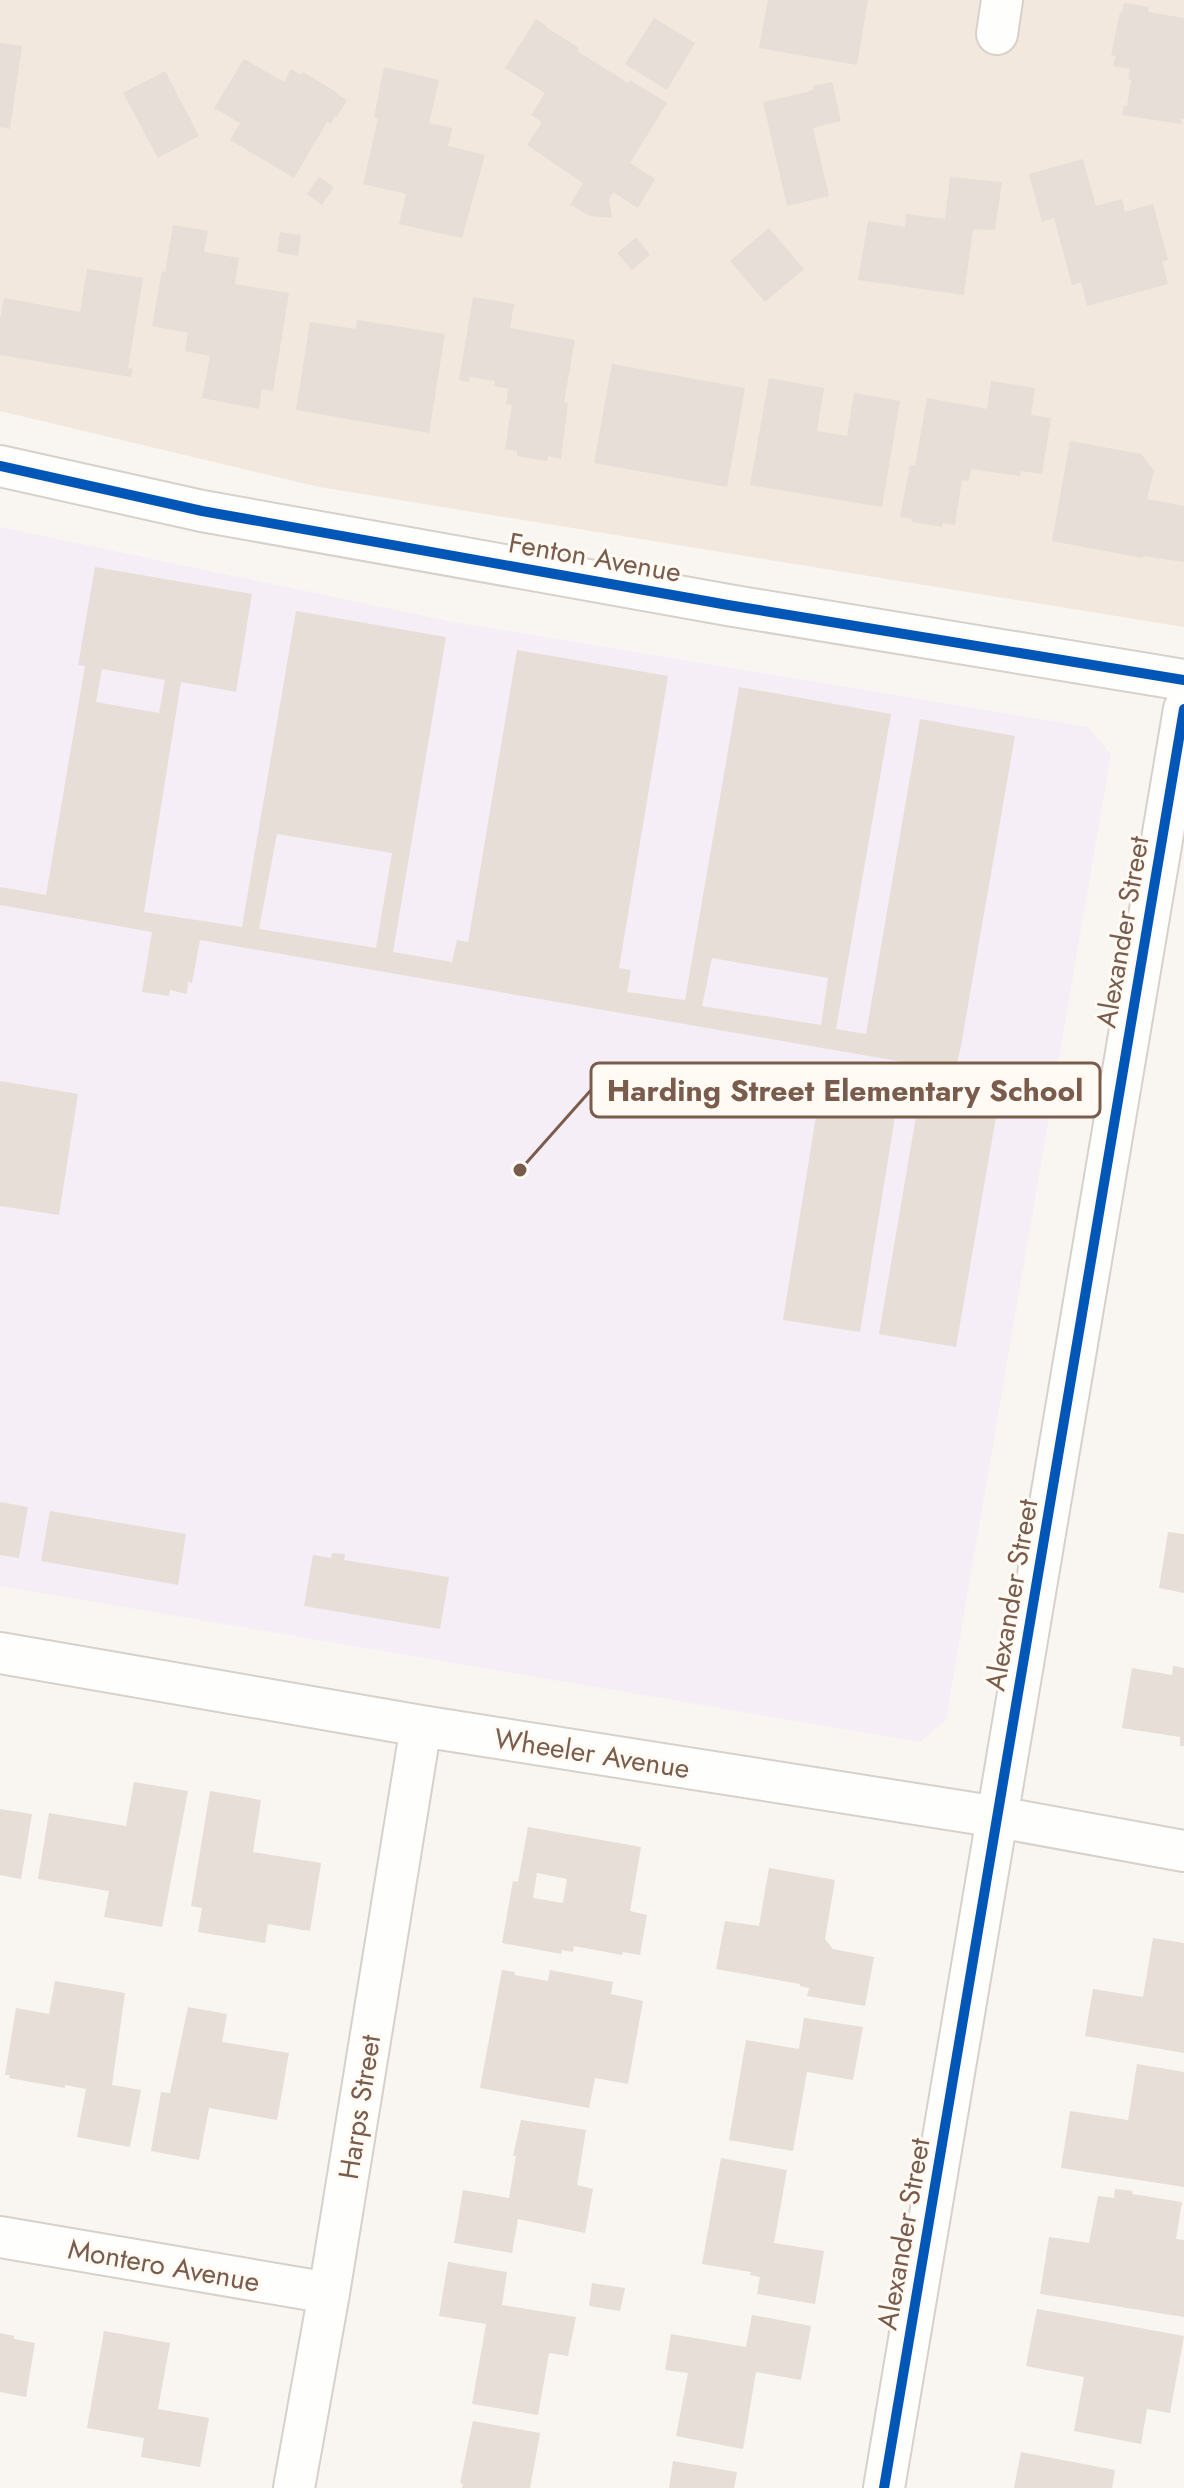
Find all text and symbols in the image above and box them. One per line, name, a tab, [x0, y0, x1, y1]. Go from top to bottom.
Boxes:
street label: Fenton Avenue	[505, 522, 684, 593]
street label: Alexander Street	[1085, 833, 1160, 1031]
callout: Harding Street Elementary School	[591, 1063, 1100, 1117]
text: Harding Street Elementary School	[607, 1069, 1083, 1112]
street label: Alexander Street	[974, 1496, 1049, 1694]
street label: Wheeler Avenue	[491, 1718, 693, 1789]
street label: Harps Street	[328, 2032, 391, 2182]
street label: Alexander Street	[866, 2135, 941, 2333]
street label: Montero Avenue	[65, 2228, 263, 2303]

